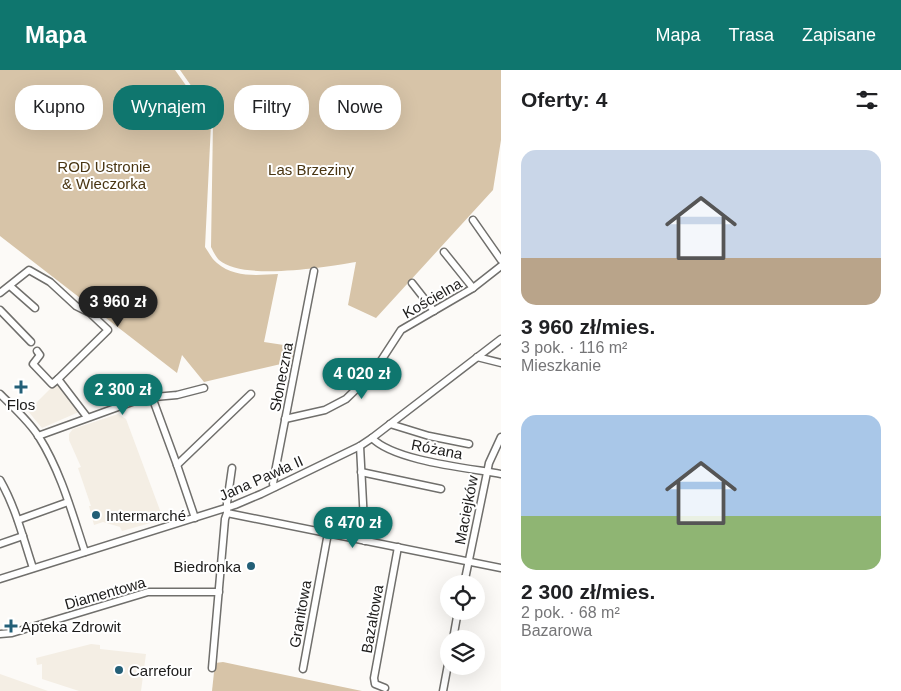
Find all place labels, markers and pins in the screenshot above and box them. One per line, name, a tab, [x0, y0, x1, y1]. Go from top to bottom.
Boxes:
pin: 3 960 zł	[66, 286, 170, 328]
pin: 4 020 zł	[310, 358, 414, 400]
pin: 2 300 zł	[71, 374, 175, 416]
marker: Flos	[15, 381, 27, 393]
place label: Flos	[7, 396, 35, 413]
pin: 6 470 zł	[301, 506, 405, 549]
place label: Intermarché	[106, 507, 186, 524]
marker: Intermarché	[90, 509, 102, 521]
place label: Biedronka	[173, 558, 242, 575]
marker: Biedronka	[245, 560, 257, 572]
place label: Apteka Zdrowit	[21, 618, 122, 635]
marker: Apteka Zdrowit	[5, 620, 17, 632]
place label: Carrefour	[129, 662, 192, 679]
marker: Carrefour	[113, 664, 125, 676]

